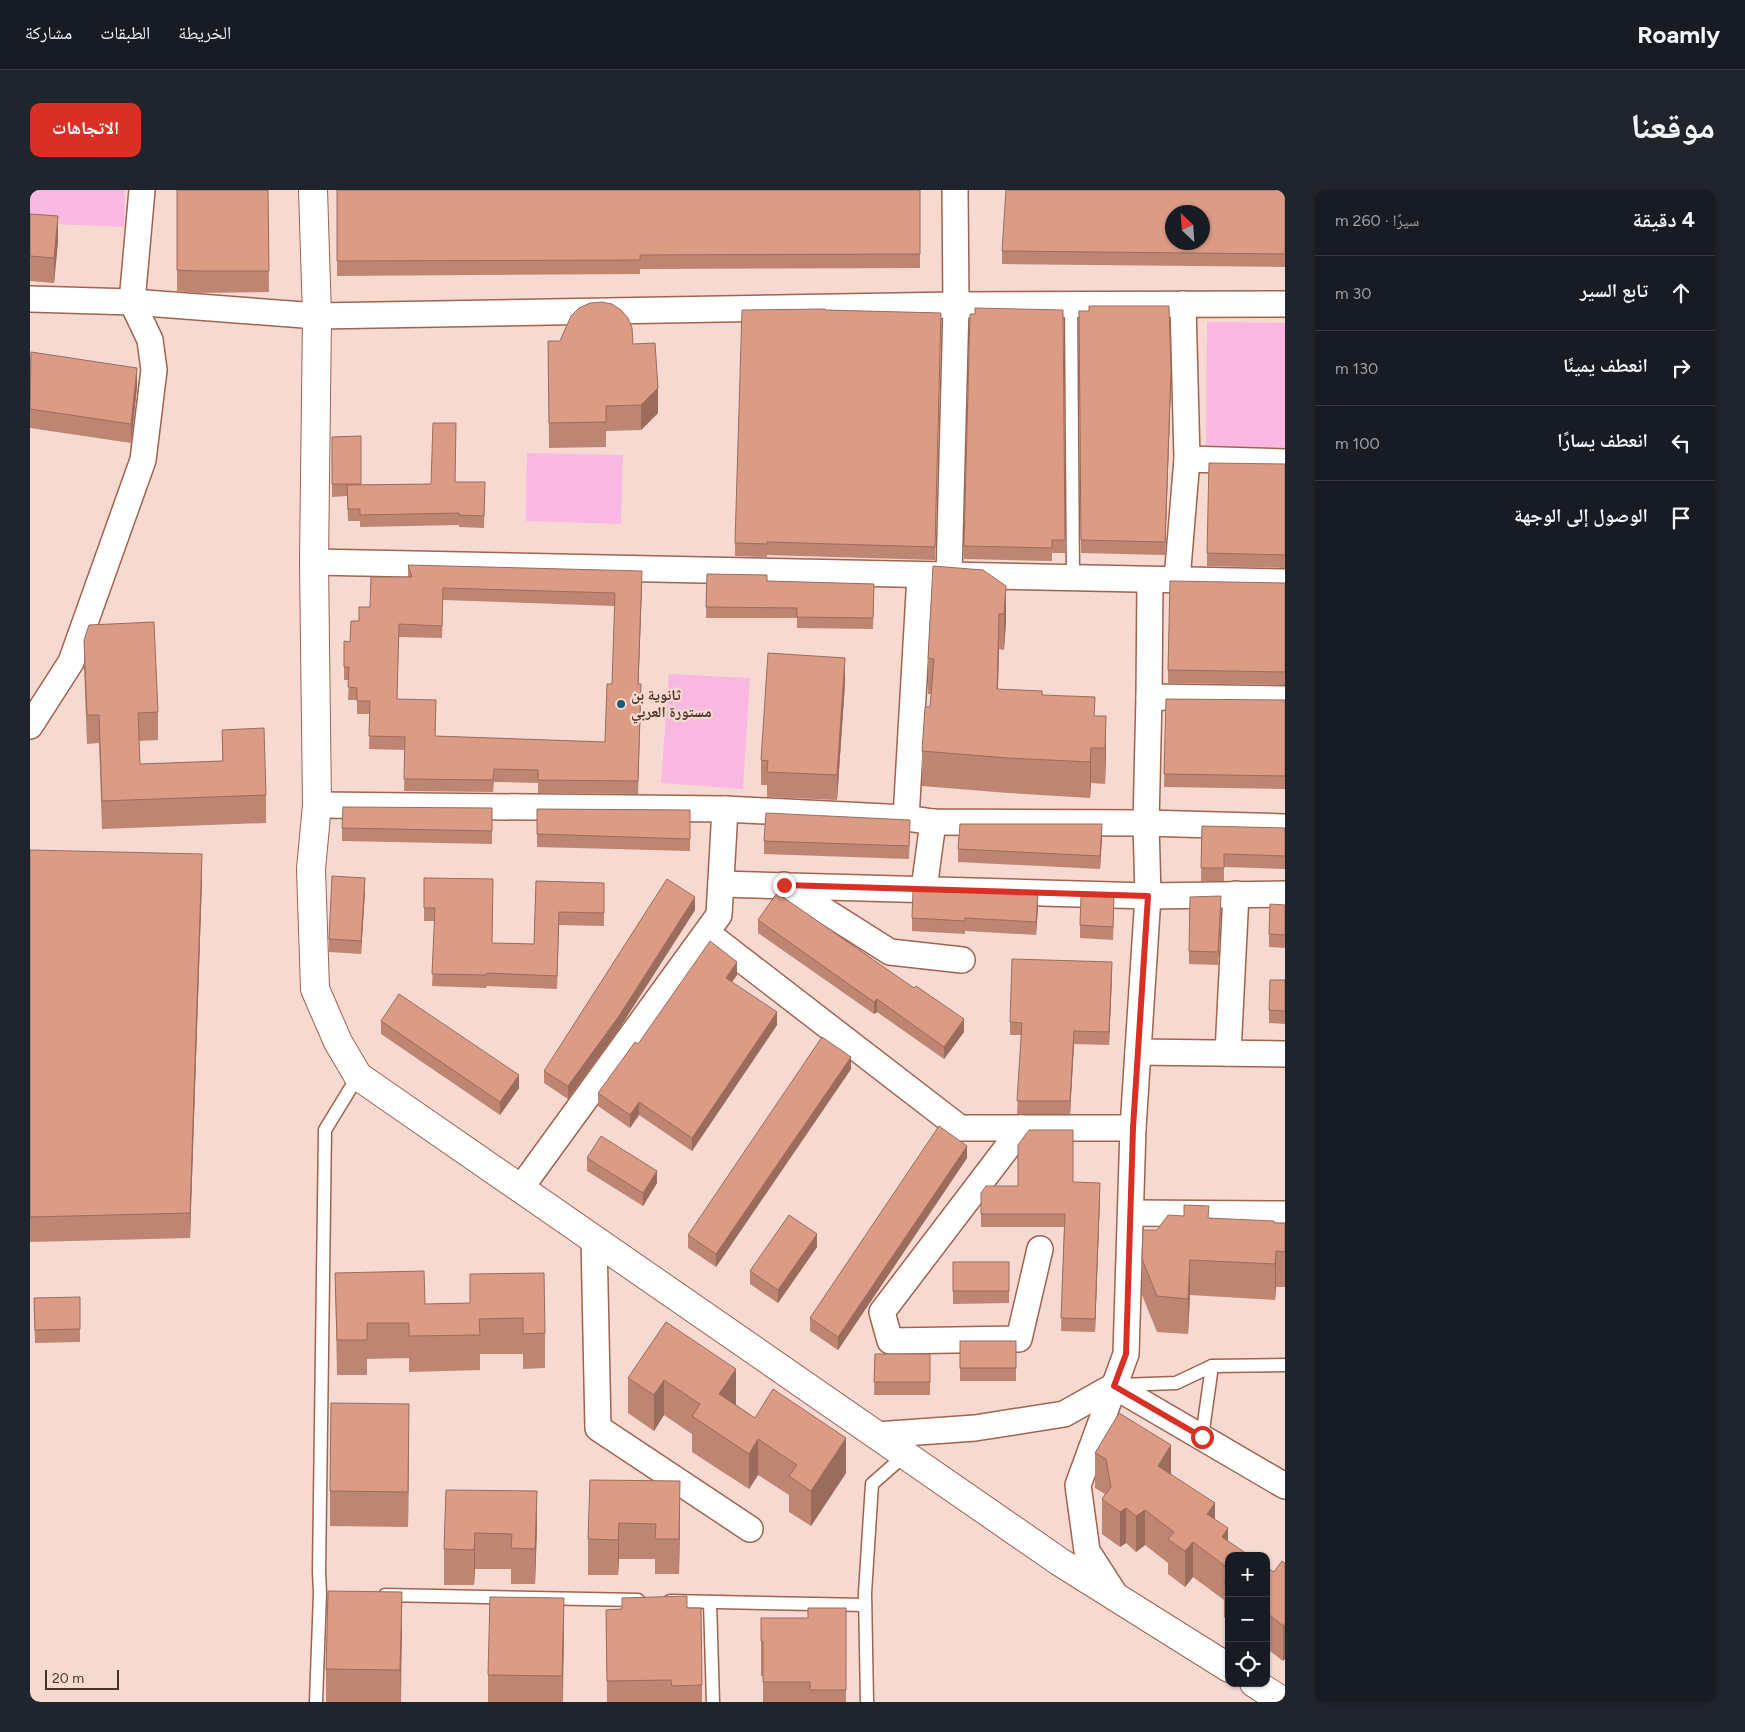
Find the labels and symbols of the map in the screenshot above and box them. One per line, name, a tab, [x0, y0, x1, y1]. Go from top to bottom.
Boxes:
north arrow	[1165, 205, 1210, 250]
place label: ثانوية بن مستورة العربي	[631, 686, 712, 724]
marker: ثانوية بن مستورة العربي	[615, 698, 627, 710]
route end	[773, 874, 796, 897]
route start	[1191, 1426, 1214, 1449]
scale bar	[45, 1667, 119, 1690]

